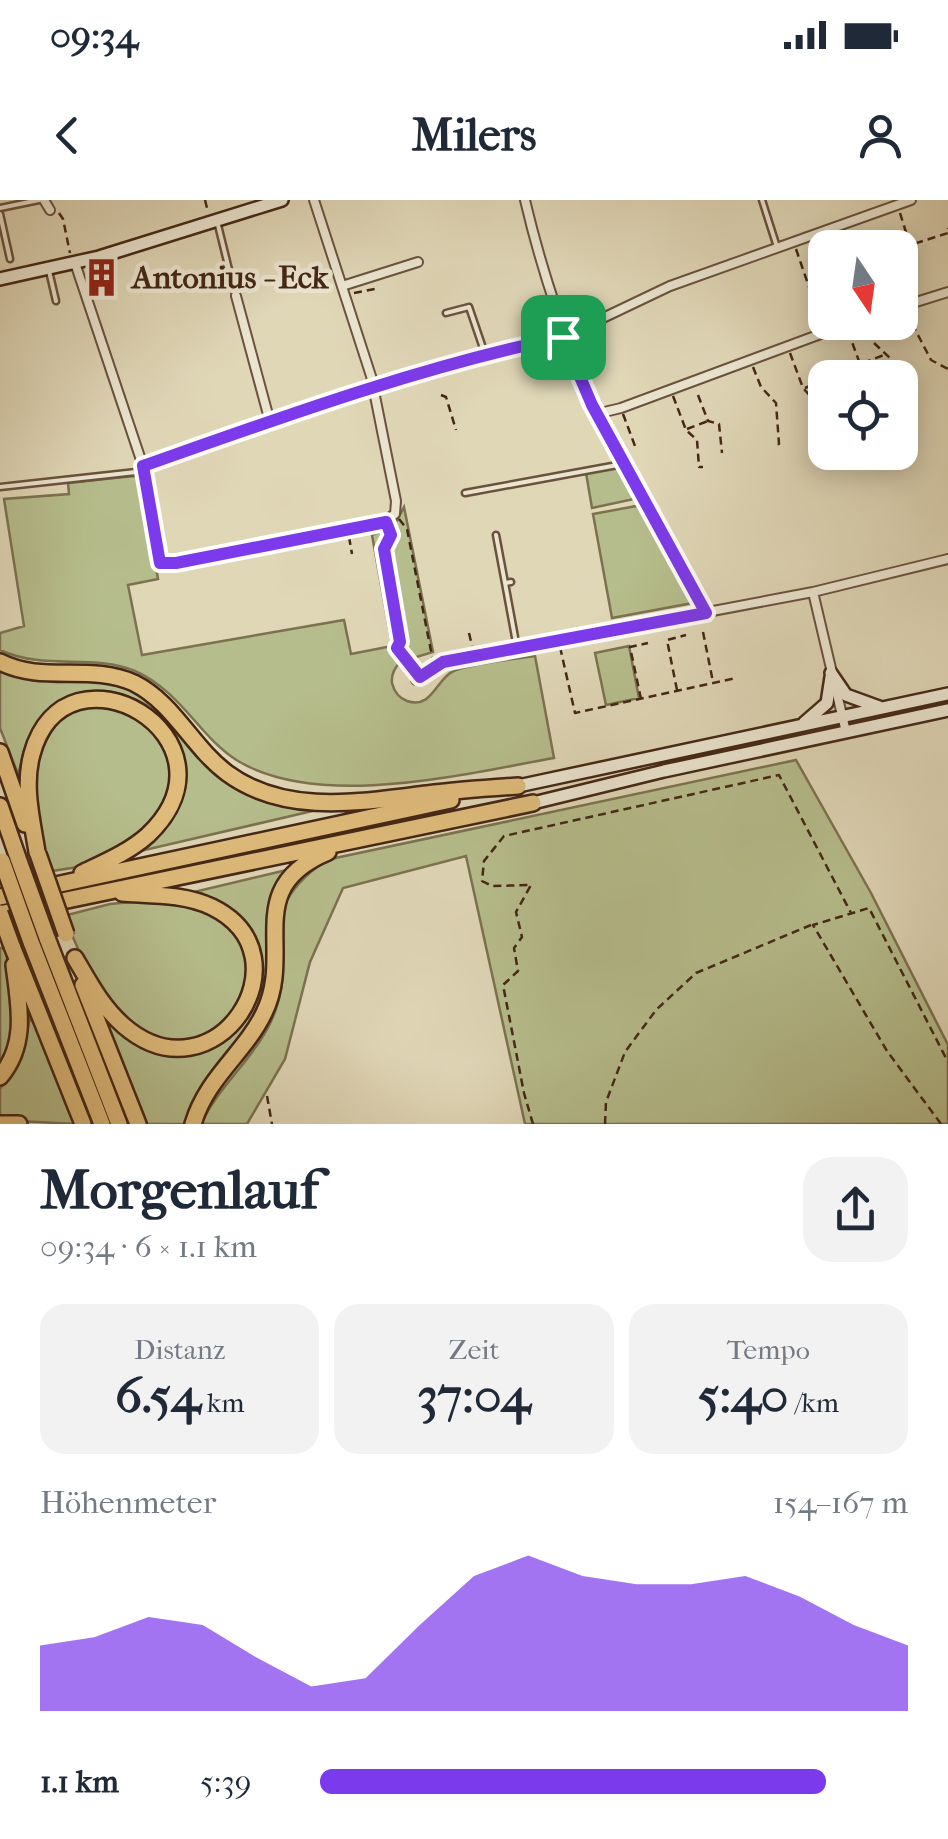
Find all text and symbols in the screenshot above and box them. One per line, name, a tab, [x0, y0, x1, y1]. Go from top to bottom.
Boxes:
text: 09:34	[50, 13, 138, 58]
icon: back	[40, 108, 95, 163]
icon: person	[853, 108, 908, 163]
text: Milers	[412, 109, 536, 162]
north arrow	[808, 230, 918, 340]
map controls	[808, 230, 918, 470]
building icon: Antonius - Eck	[81, 256, 123, 298]
place label: Antonius - Eck	[130, 259, 330, 296]
pin	[521, 295, 606, 380]
icon: arrive	[536, 310, 591, 365]
button: locate	[808, 360, 918, 470]
button: share	[803, 1157, 908, 1262]
text: Morgenlauf	[40, 1158, 319, 1222]
text: 09:34 · 6 × 1.1 km	[40, 1228, 257, 1265]
text: Distanz	[134, 1333, 225, 1366]
text: Zeit	[449, 1333, 499, 1366]
text: Tempo	[727, 1333, 810, 1366]
text: 6.54	[115, 1366, 201, 1425]
text: 37:04	[417, 1366, 531, 1425]
text: 5:40	[698, 1366, 788, 1425]
text: km	[201, 1386, 244, 1419]
text: /km	[788, 1386, 839, 1419]
text: Höhenmeter	[40, 1484, 216, 1521]
text: 154–167 m	[773, 1484, 908, 1521]
text: 1.1 km	[40, 1763, 119, 1800]
text: 5:39	[200, 1763, 251, 1800]

